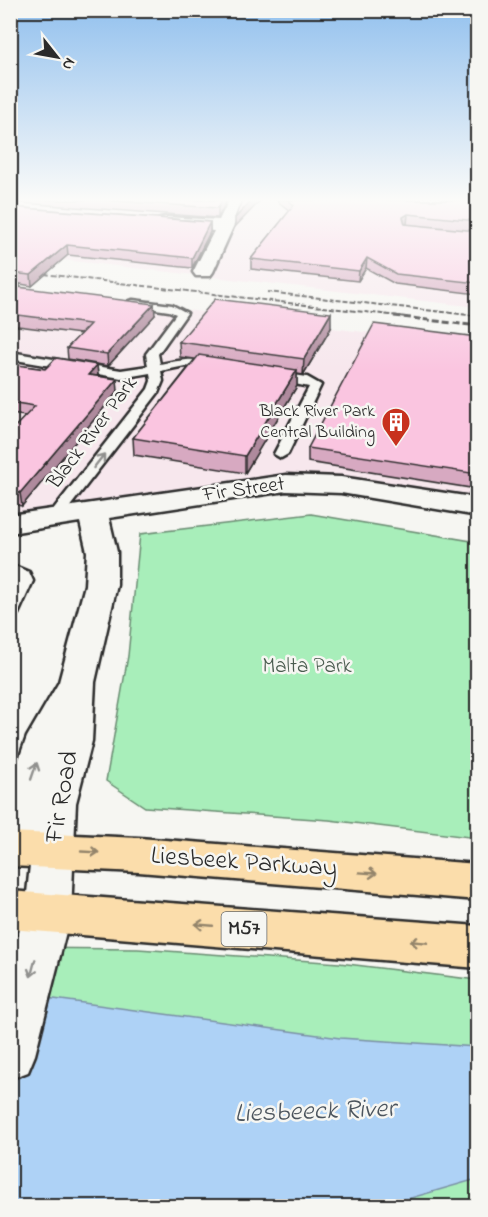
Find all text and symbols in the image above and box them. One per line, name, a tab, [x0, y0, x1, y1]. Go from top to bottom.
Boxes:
north arrow	[27, 27, 87, 87]
text: N	[55, 53, 81, 75]
street label: Black River Park	[40, 370, 146, 497]
place label: Black River Park Central Building	[258, 399, 375, 447]
building icon: Black River Park Central Building	[380, 406, 412, 448]
one-way arrow	[92, 453, 105, 469]
street label: Fir Street	[200, 469, 287, 511]
park label: Malta Park	[262, 652, 352, 682]
street label: Fir Road	[36, 748, 90, 847]
one-way arrow	[29, 763, 40, 781]
street label: Liesbeek Parkway	[150, 838, 338, 888]
one-way arrow	[79, 847, 99, 858]
one-way arrow	[358, 867, 378, 878]
road number: M57	[222, 912, 266, 946]
one-way arrow	[194, 919, 214, 930]
one-way arrow	[410, 936, 430, 947]
one-way arrow	[27, 958, 39, 977]
water label: Liesbeeck River	[234, 1090, 400, 1134]

